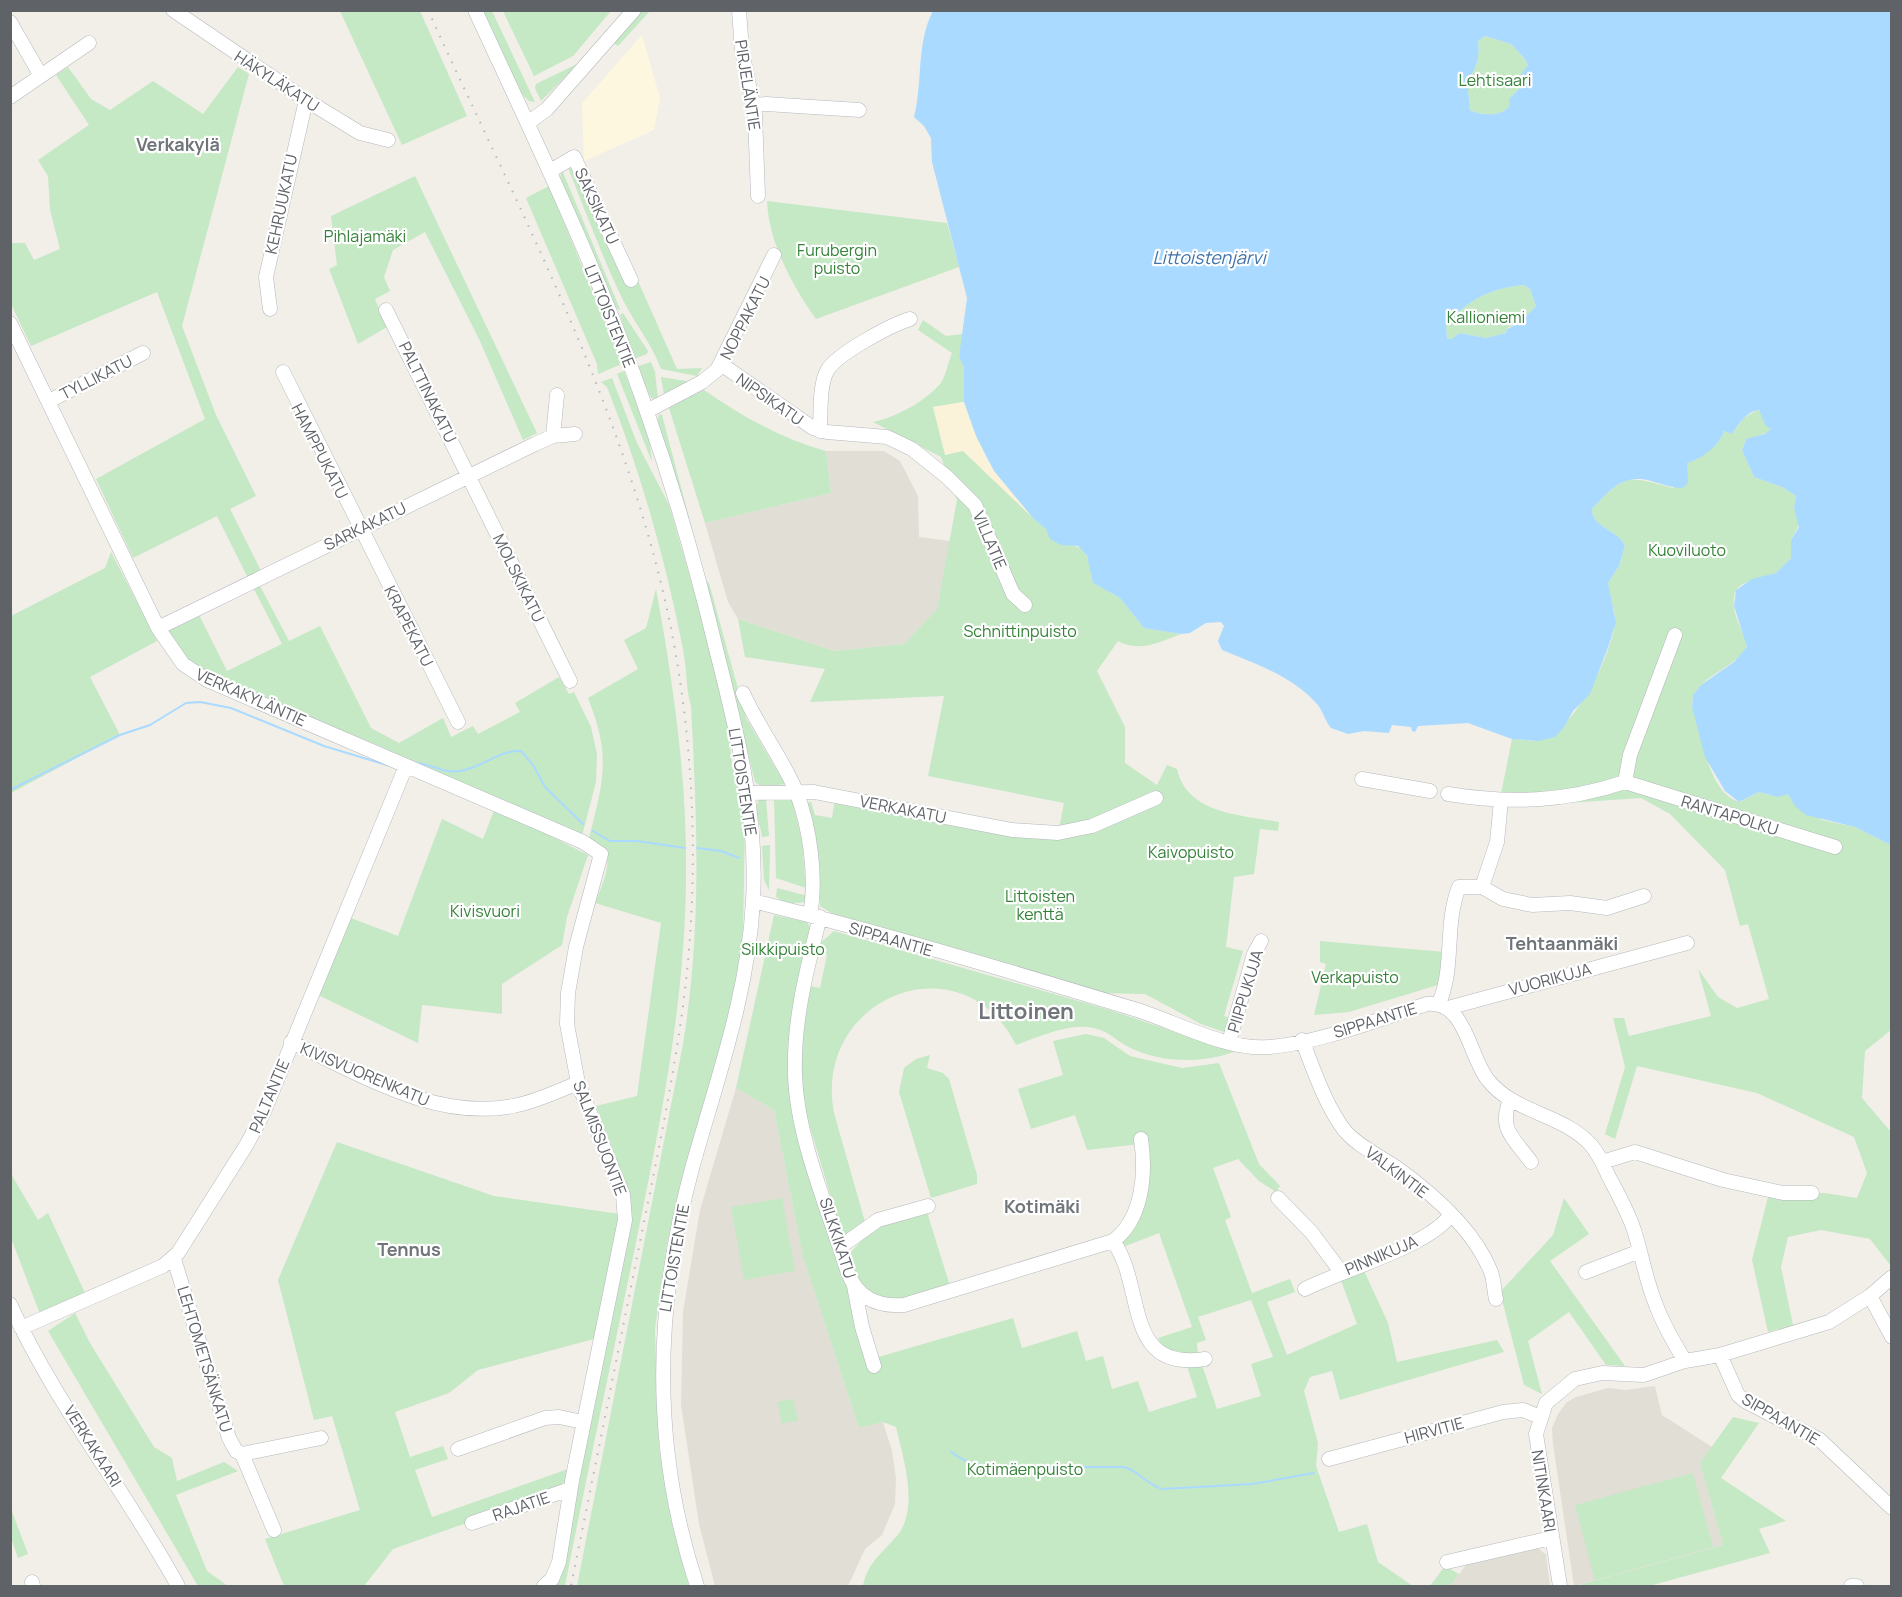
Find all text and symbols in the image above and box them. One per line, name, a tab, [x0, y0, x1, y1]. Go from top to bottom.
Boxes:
street label: PIRJELÄNTIE	[730, 38, 766, 132]
street label: HÄKYLÄKATU	[230, 45, 324, 117]
park label: Lehtisaari	[1459, 69, 1531, 91]
district label: Verkakylä	[136, 132, 220, 156]
street label: KEHRUUKATU	[260, 152, 302, 256]
street label: SAKSIKATU	[570, 164, 624, 248]
park label: Pihlajamäki	[324, 225, 406, 247]
park label: Furubergin puisto	[797, 239, 877, 279]
water label: Littoistenjärvi	[1152, 245, 1268, 269]
street label: LITTOISTENTIE	[579, 261, 641, 371]
street label: NOPPAKATU	[715, 273, 775, 363]
park label: Kallioniemi	[1447, 306, 1525, 328]
street label: PALTTINAKATU	[394, 338, 462, 446]
street label: TYLLIKATU	[56, 349, 136, 405]
street label: NIPSIKATU	[732, 368, 808, 430]
street label: HAMPPUKATU	[286, 399, 354, 503]
street label: SARKAKATU	[320, 497, 410, 555]
street label: VILLATIE	[968, 507, 1012, 573]
street label: MOLSKIKATU	[488, 530, 550, 626]
park label: Kuoviluoto	[1648, 539, 1726, 561]
street label: KRAPEKATU	[379, 582, 439, 670]
park label: Schnittinpuisto	[963, 620, 1077, 642]
street label: VERKAKYLÄNTIE	[192, 663, 310, 731]
street label: LITTOISTENTIE	[724, 726, 762, 838]
street label: VERKAKATU	[858, 790, 948, 828]
street label: RANTAPOLKU	[1679, 790, 1781, 840]
park label: Kaivopuisto	[1148, 841, 1234, 863]
park label: Littoisten kenttä	[1005, 885, 1075, 925]
park label: Kivisvuori	[450, 900, 520, 922]
street label: SIPPAANTIE	[846, 917, 936, 961]
district label: Tehtaanmäki	[1506, 931, 1618, 955]
park label: Silkkipuisto	[741, 938, 825, 960]
street label: PIIPPUKUJA	[1222, 947, 1268, 1035]
street label: VUORIKUJA	[1506, 957, 1594, 1001]
park label: Verkapuisto	[1311, 966, 1399, 988]
district label: Littoinen	[978, 996, 1074, 1026]
street label: SIPPAANTIE	[1330, 997, 1420, 1043]
street label: KIVISVUORENKATU	[297, 1037, 433, 1111]
street label: PALTANTIE	[244, 1056, 294, 1136]
street label: SALMISSUONTIE	[568, 1077, 632, 1199]
street label: VALKINTIE	[1361, 1141, 1433, 1203]
district label: Kotimäki	[1004, 1194, 1080, 1218]
street label: SILKKIKATU	[815, 1195, 861, 1281]
street label: LITTOISTENTIE	[654, 1202, 694, 1314]
street label: PINNIKUJA	[1341, 1230, 1421, 1280]
district label: Tennus	[377, 1237, 441, 1261]
street label: LEHTOMETSÄNKATU	[172, 1283, 238, 1435]
street label: SIPPAANTIE	[1738, 1388, 1824, 1450]
street label: VERKAKAARI	[59, 1401, 127, 1491]
street label: HIRVITIE	[1402, 1412, 1466, 1448]
street label: NITINKAARI	[1527, 1448, 1561, 1534]
park label: Kotimäenpuisto	[967, 1458, 1083, 1480]
street label: RAJATIE	[490, 1486, 552, 1526]

